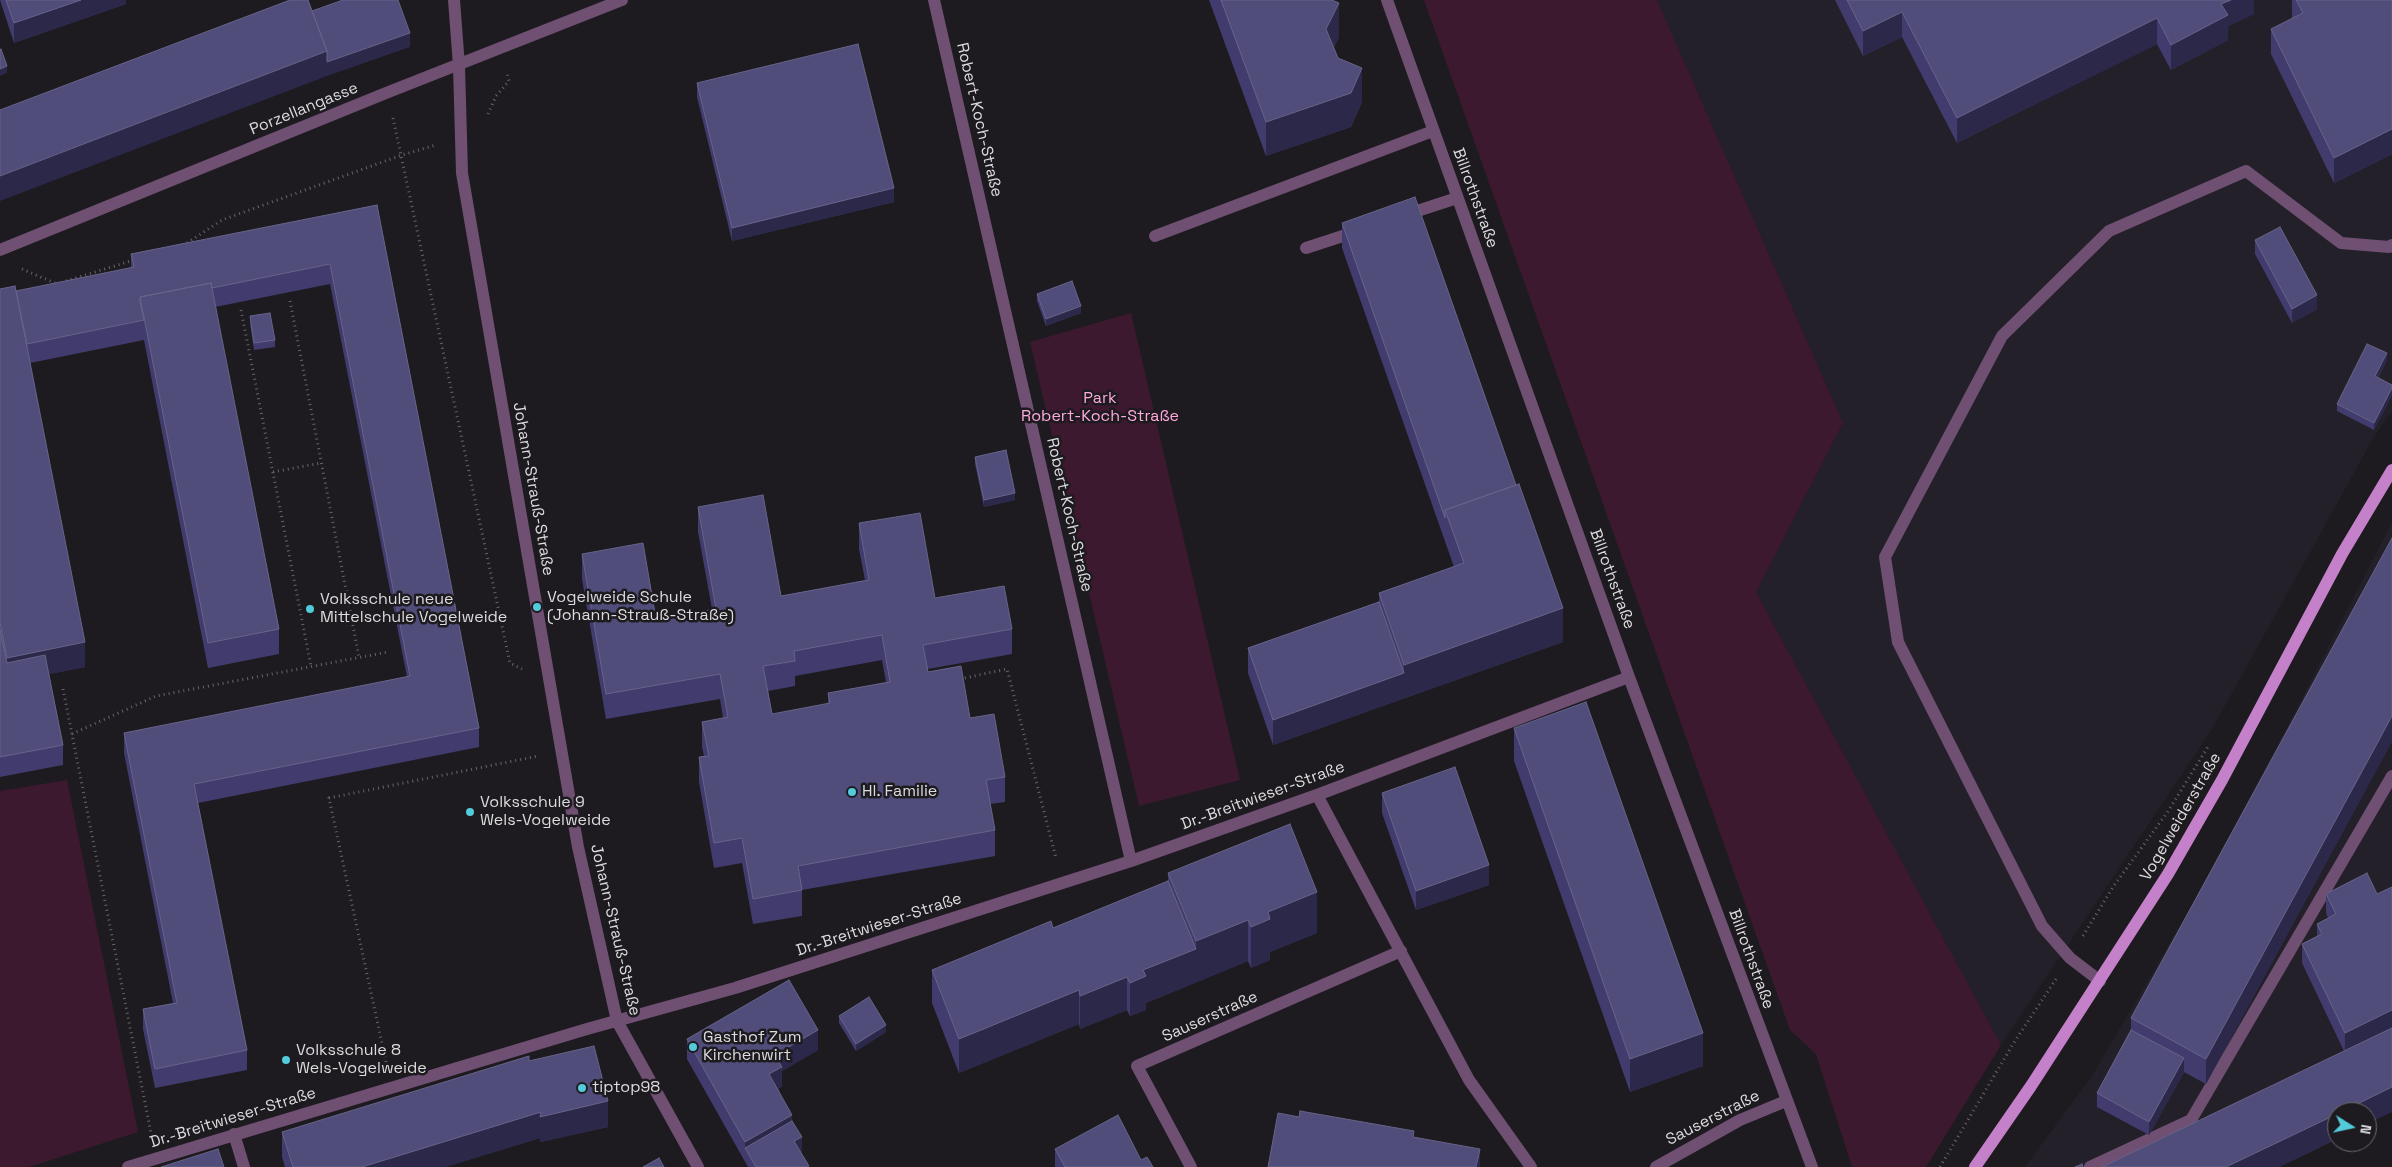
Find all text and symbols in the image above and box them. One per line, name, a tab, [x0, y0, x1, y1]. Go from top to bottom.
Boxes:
street label: Robert-Koch-Straße	[952, 41, 1006, 199]
street label: Porzellangasse	[247, 78, 361, 140]
street label: Billrothstraße	[1448, 145, 1502, 251]
park label: Park Robert-Koch-Straße	[1021, 389, 1179, 427]
street label: Johann-Strauß-Straße	[508, 401, 558, 577]
street label: Robert-Koch-Straße	[1042, 436, 1096, 594]
street label: Billrothstraße	[1585, 526, 1639, 632]
place label: Vogelweide Schule (Johann-Strauß-Straße)	[547, 588, 734, 626]
place label: Volksschule neue Mittelschule Vogelweide	[320, 590, 507, 628]
marker: Vogelweide Schule (Johann-Strauß-Straße)	[531, 601, 543, 613]
marker: Volksschule neue Mittelschule Vogelweide	[304, 603, 316, 615]
street label: Vogelweiderstraße	[2137, 750, 2225, 884]
street label: Dr.-Breitwieser-Straße	[1179, 757, 1347, 835]
place label: Hl. Familie	[862, 782, 937, 802]
marker: Hl. Familie	[846, 786, 858, 798]
place label: Volksschule 9 Wels-Vogelweide	[480, 793, 611, 831]
marker: Volksschule 9 Wels-Vogelweide	[464, 806, 476, 818]
street label: Johann-Strauß-Straße	[586, 842, 644, 1018]
street label: Dr.-Breitwieser-Straße	[794, 889, 964, 961]
street label: Billrothstraße	[1724, 906, 1778, 1012]
street label: Sauserstraße	[1159, 987, 1261, 1047]
place label: Gasthof Zum Kirchenwirt	[703, 1028, 802, 1066]
place label: Volksschule 8 Wels-Vogelweide	[296, 1041, 427, 1079]
marker: Gasthof Zum Kirchenwirt	[687, 1041, 699, 1053]
marker: Volksschule 8 Wels-Vogelweide	[280, 1054, 292, 1066]
place label: tiptop98	[592, 1078, 660, 1098]
marker: tiptop98	[576, 1082, 588, 1094]
street label: Dr.-Breitwieser-Straße	[148, 1084, 318, 1152]
street label: Sauserstraße	[1663, 1086, 1763, 1150]
north arrow	[2327, 1102, 2377, 1152]
text: N	[2356, 1123, 2375, 1136]

